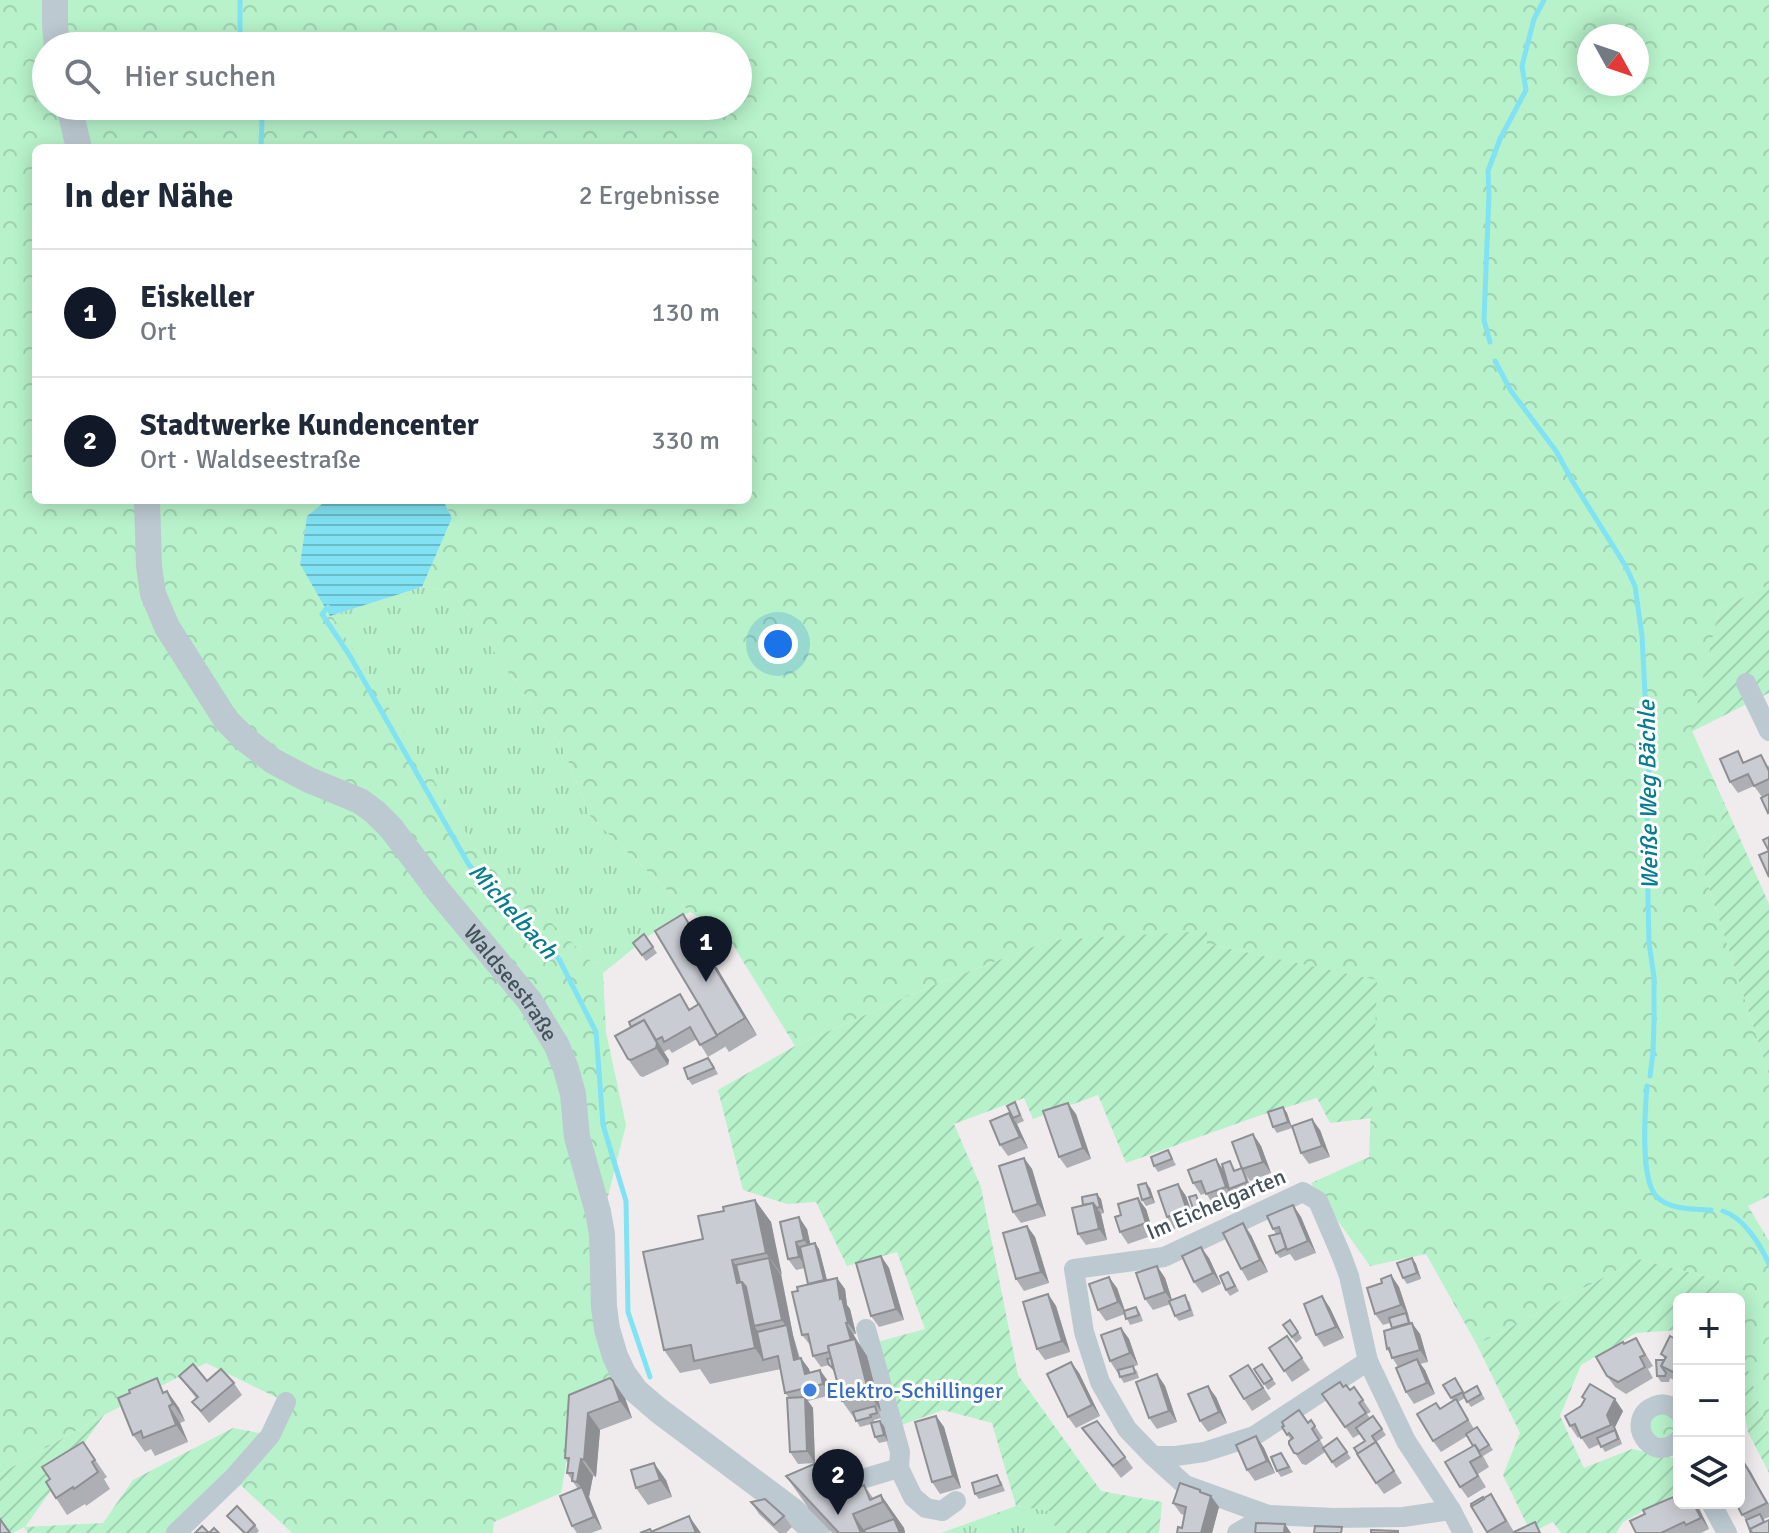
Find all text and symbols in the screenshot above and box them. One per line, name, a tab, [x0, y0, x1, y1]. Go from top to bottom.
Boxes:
north arrow	[1577, 24, 1649, 96]
search box	[32, 32, 752, 120]
icon: search	[60, 54, 104, 98]
text: Hier suchen	[124, 58, 276, 95]
text: In der Nähe	[64, 175, 233, 217]
text: 2 Ergebnisse	[579, 180, 720, 212]
text: Eiskeller	[140, 279, 255, 316]
text: 1	[83, 297, 97, 329]
text: 130 m	[651, 297, 720, 329]
text: Ort	[140, 316, 176, 348]
text: Stadtwerke Kundencenter	[140, 407, 479, 444]
text: 2	[83, 425, 97, 457]
text: 330 m	[651, 425, 720, 457]
text: Ort · Waldseestraße	[140, 444, 361, 476]
your location	[758, 624, 798, 664]
water label: Weiße Weg Bächle	[1631, 699, 1665, 890]
water label: Michelbach	[462, 857, 564, 966]
pin: 1	[680, 916, 732, 982]
street label: Waldseestraße	[458, 919, 564, 1046]
street label: Im Eichelgarten	[1142, 1163, 1290, 1245]
map controls	[1673, 1293, 1745, 1509]
button: +	[1673, 1293, 1745, 1365]
button: −	[1673, 1365, 1745, 1437]
place label: Elektro-Schillinger	[826, 1377, 1003, 1404]
marker: Elektro-Schillinger	[801, 1381, 819, 1399]
button: layers	[1673, 1437, 1745, 1509]
pin: 2	[812, 1449, 864, 1515]

